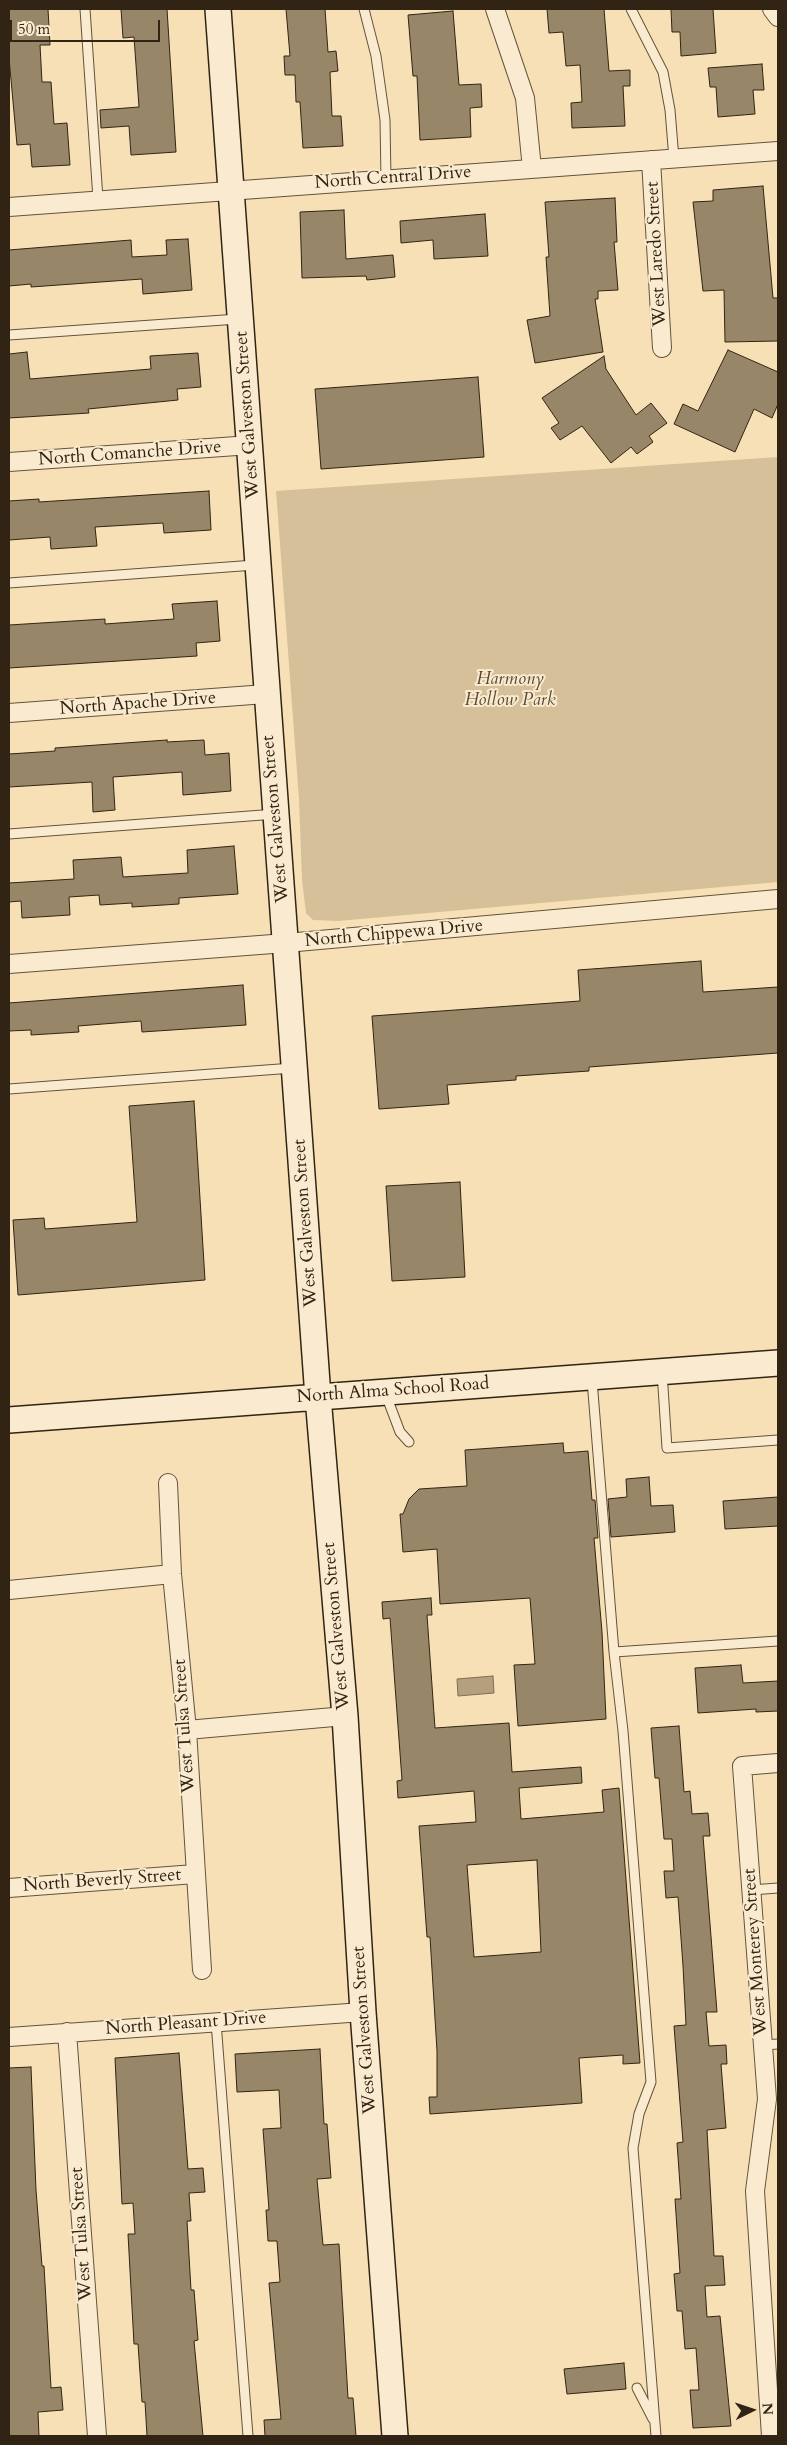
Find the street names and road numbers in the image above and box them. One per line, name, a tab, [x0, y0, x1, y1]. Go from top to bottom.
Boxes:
street label: North Central Drive	[314, 162, 472, 194]
street label: West Laredo Street	[642, 181, 672, 327]
street label: West Galveston Street	[231, 330, 265, 500]
street label: North Comanche Drive	[38, 437, 222, 471]
street label: North Apache Drive	[59, 688, 217, 720]
street label: West Galveston Street	[258, 734, 294, 904]
street label: North Chippewa Drive	[304, 915, 484, 953]
street label: West Galveston Street	[289, 1138, 323, 1308]
street label: North Alma School Road	[296, 1374, 490, 1408]
street label: West Galveston Street	[319, 1541, 355, 1711]
street label: West Tulsa Street	[170, 1658, 200, 1794]
street label: North Beverly Street	[22, 1865, 182, 1897]
street label: West Monterey Street	[739, 1868, 773, 2036]
street label: West Galveston Street	[348, 1945, 382, 2115]
street label: North Pleasant Drive	[105, 2008, 267, 2040]
street label: West Tulsa Street	[67, 2166, 97, 2302]

